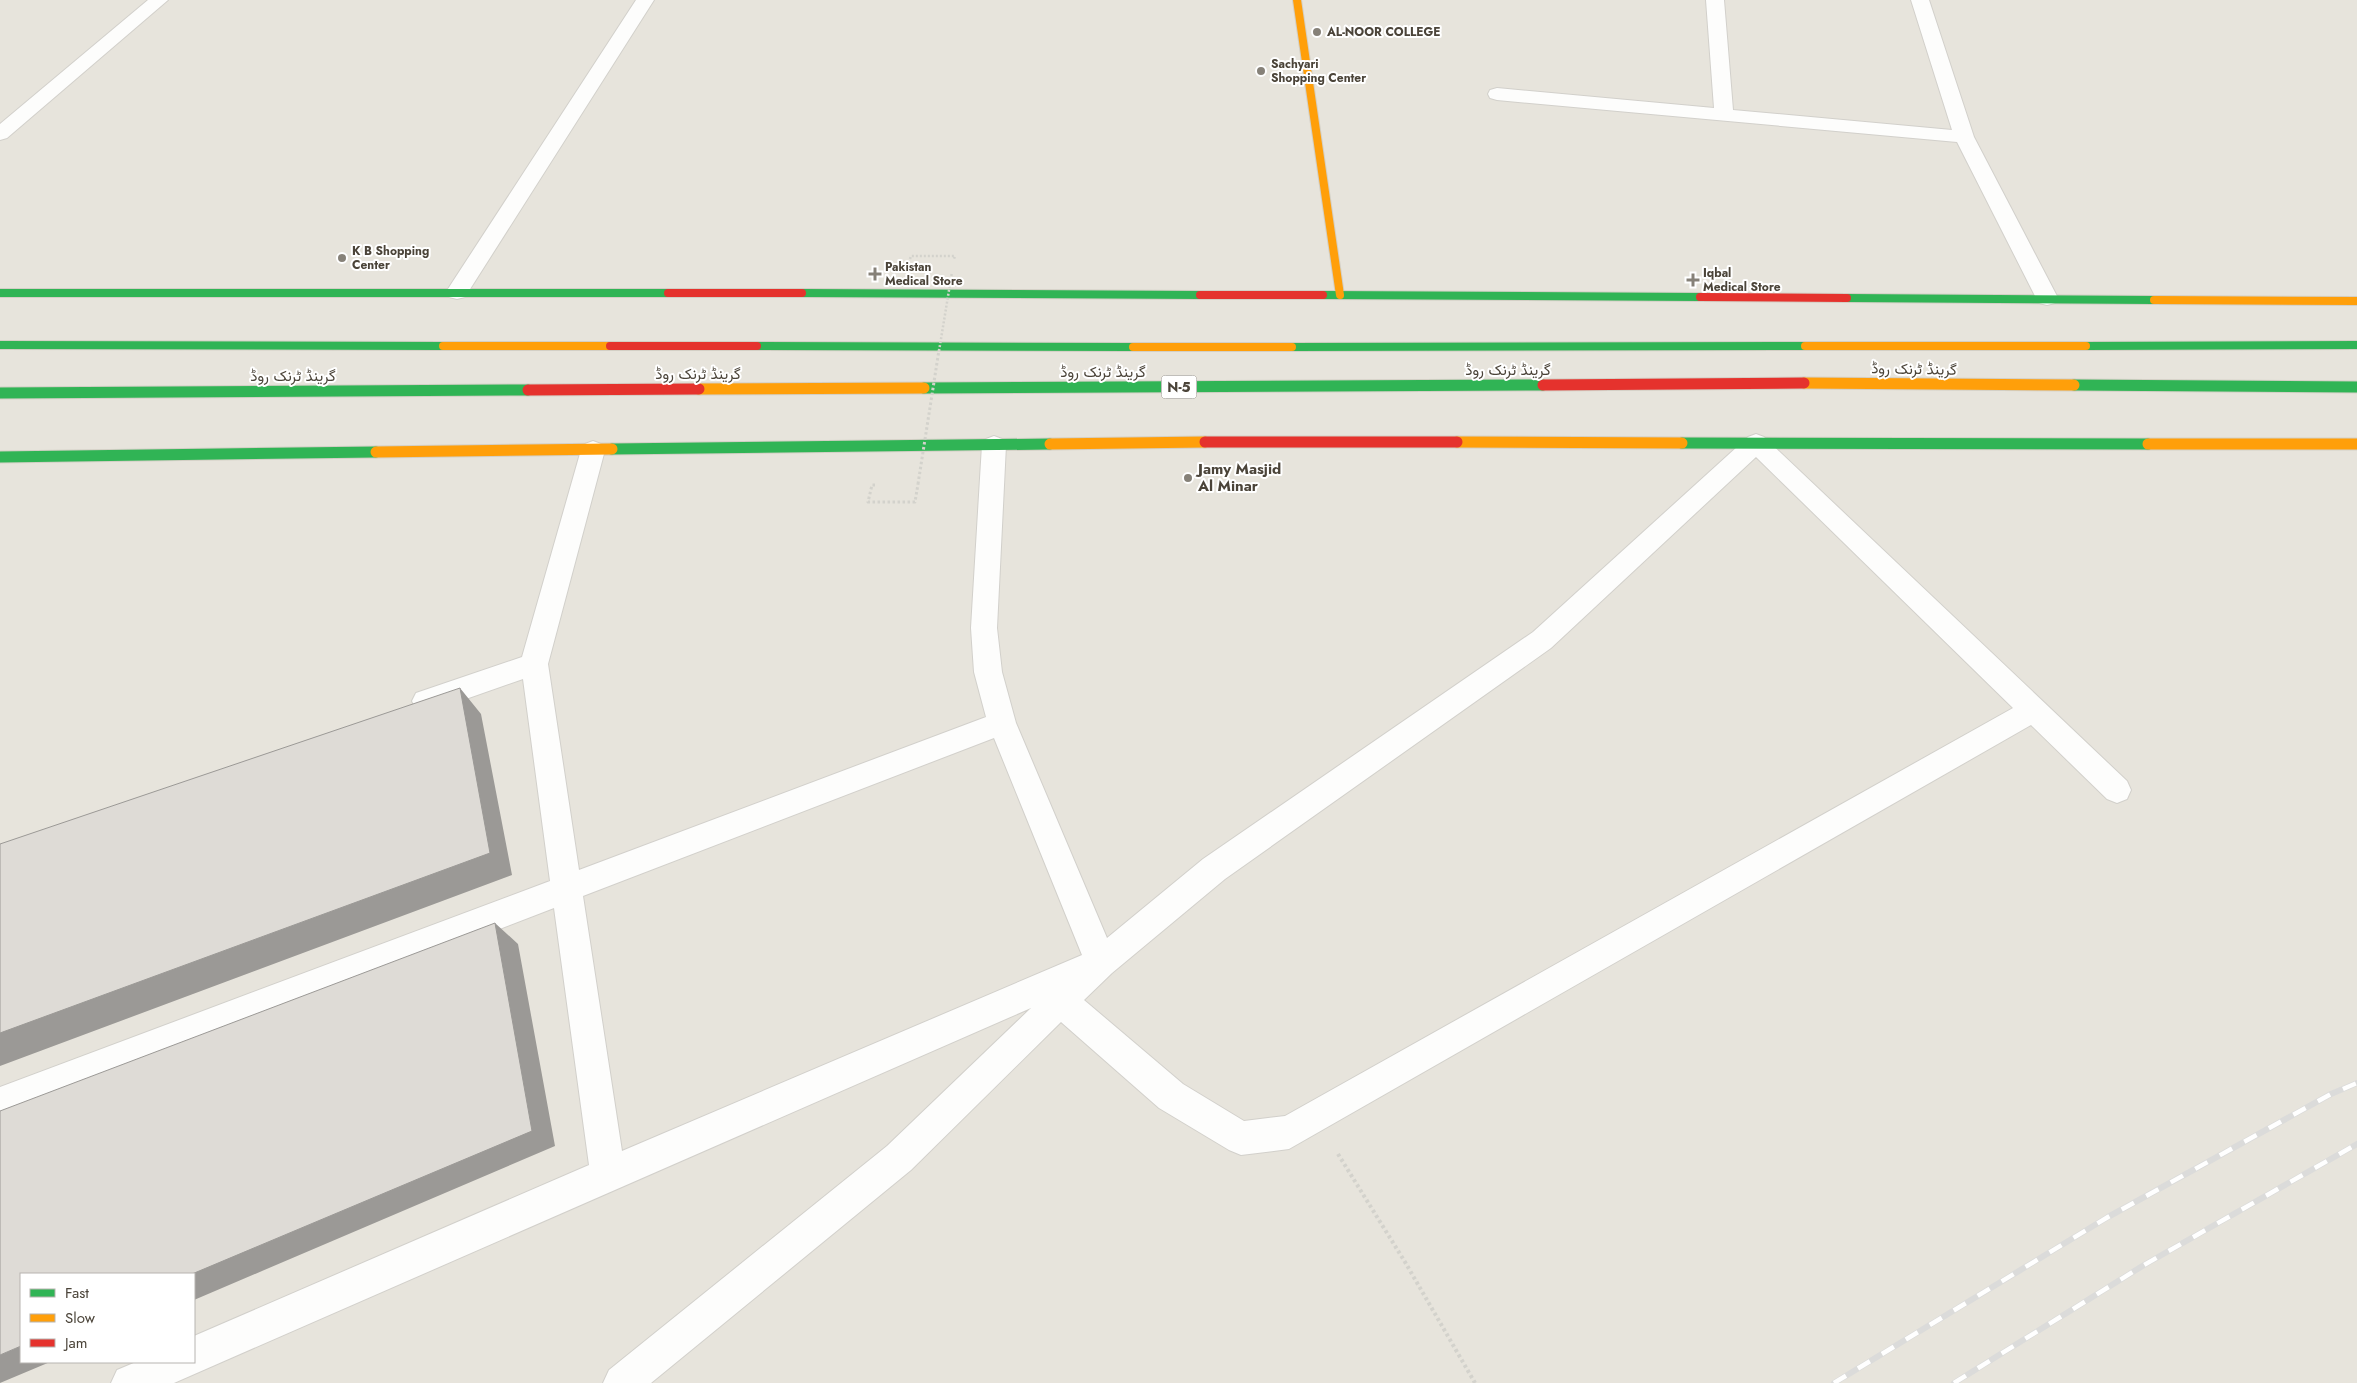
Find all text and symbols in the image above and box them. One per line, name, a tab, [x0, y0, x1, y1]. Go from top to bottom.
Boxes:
place label: AL-NOOR COLLEGE	[1326, 23, 1441, 41]
marker: AL-NOOR COLLEGE	[1311, 26, 1323, 38]
place label: Sachyari Shopping Center	[1271, 55, 1366, 87]
marker: Sachyari Shopping Center	[1255, 65, 1267, 77]
place label: K B Shopping Center	[352, 242, 429, 274]
marker: K B Shopping Center	[336, 252, 348, 264]
place label: Pakistan Medical Store	[885, 258, 963, 290]
place label: Iqbal Medical Store	[1703, 264, 1781, 296]
marker: Pakistan Medical Store	[869, 268, 881, 280]
marker: Iqbal Medical Store	[1687, 274, 1699, 286]
street label: گرینڈ ٹرنک روڈ	[1871, 357, 1957, 381]
street label: گرینڈ ٹرنک روڈ	[1465, 359, 1551, 381]
street label: گرینڈ ٹرنک روڈ	[1060, 361, 1146, 383]
street label: گرینڈ ٹرنک روڈ	[655, 363, 741, 385]
street label: گرینڈ ٹرنک روڈ	[250, 365, 336, 387]
road number: N-5	[1162, 376, 1196, 398]
place label: Jamy Masjid Al Minar	[1195, 458, 1281, 497]
marker: Jamy Masjid Al Minar	[1182, 472, 1194, 484]
legend	[20, 1273, 195, 1363]
text: Fast	[65, 1282, 89, 1304]
text: Slow	[65, 1307, 96, 1329]
text: Jam	[63, 1332, 88, 1354]

